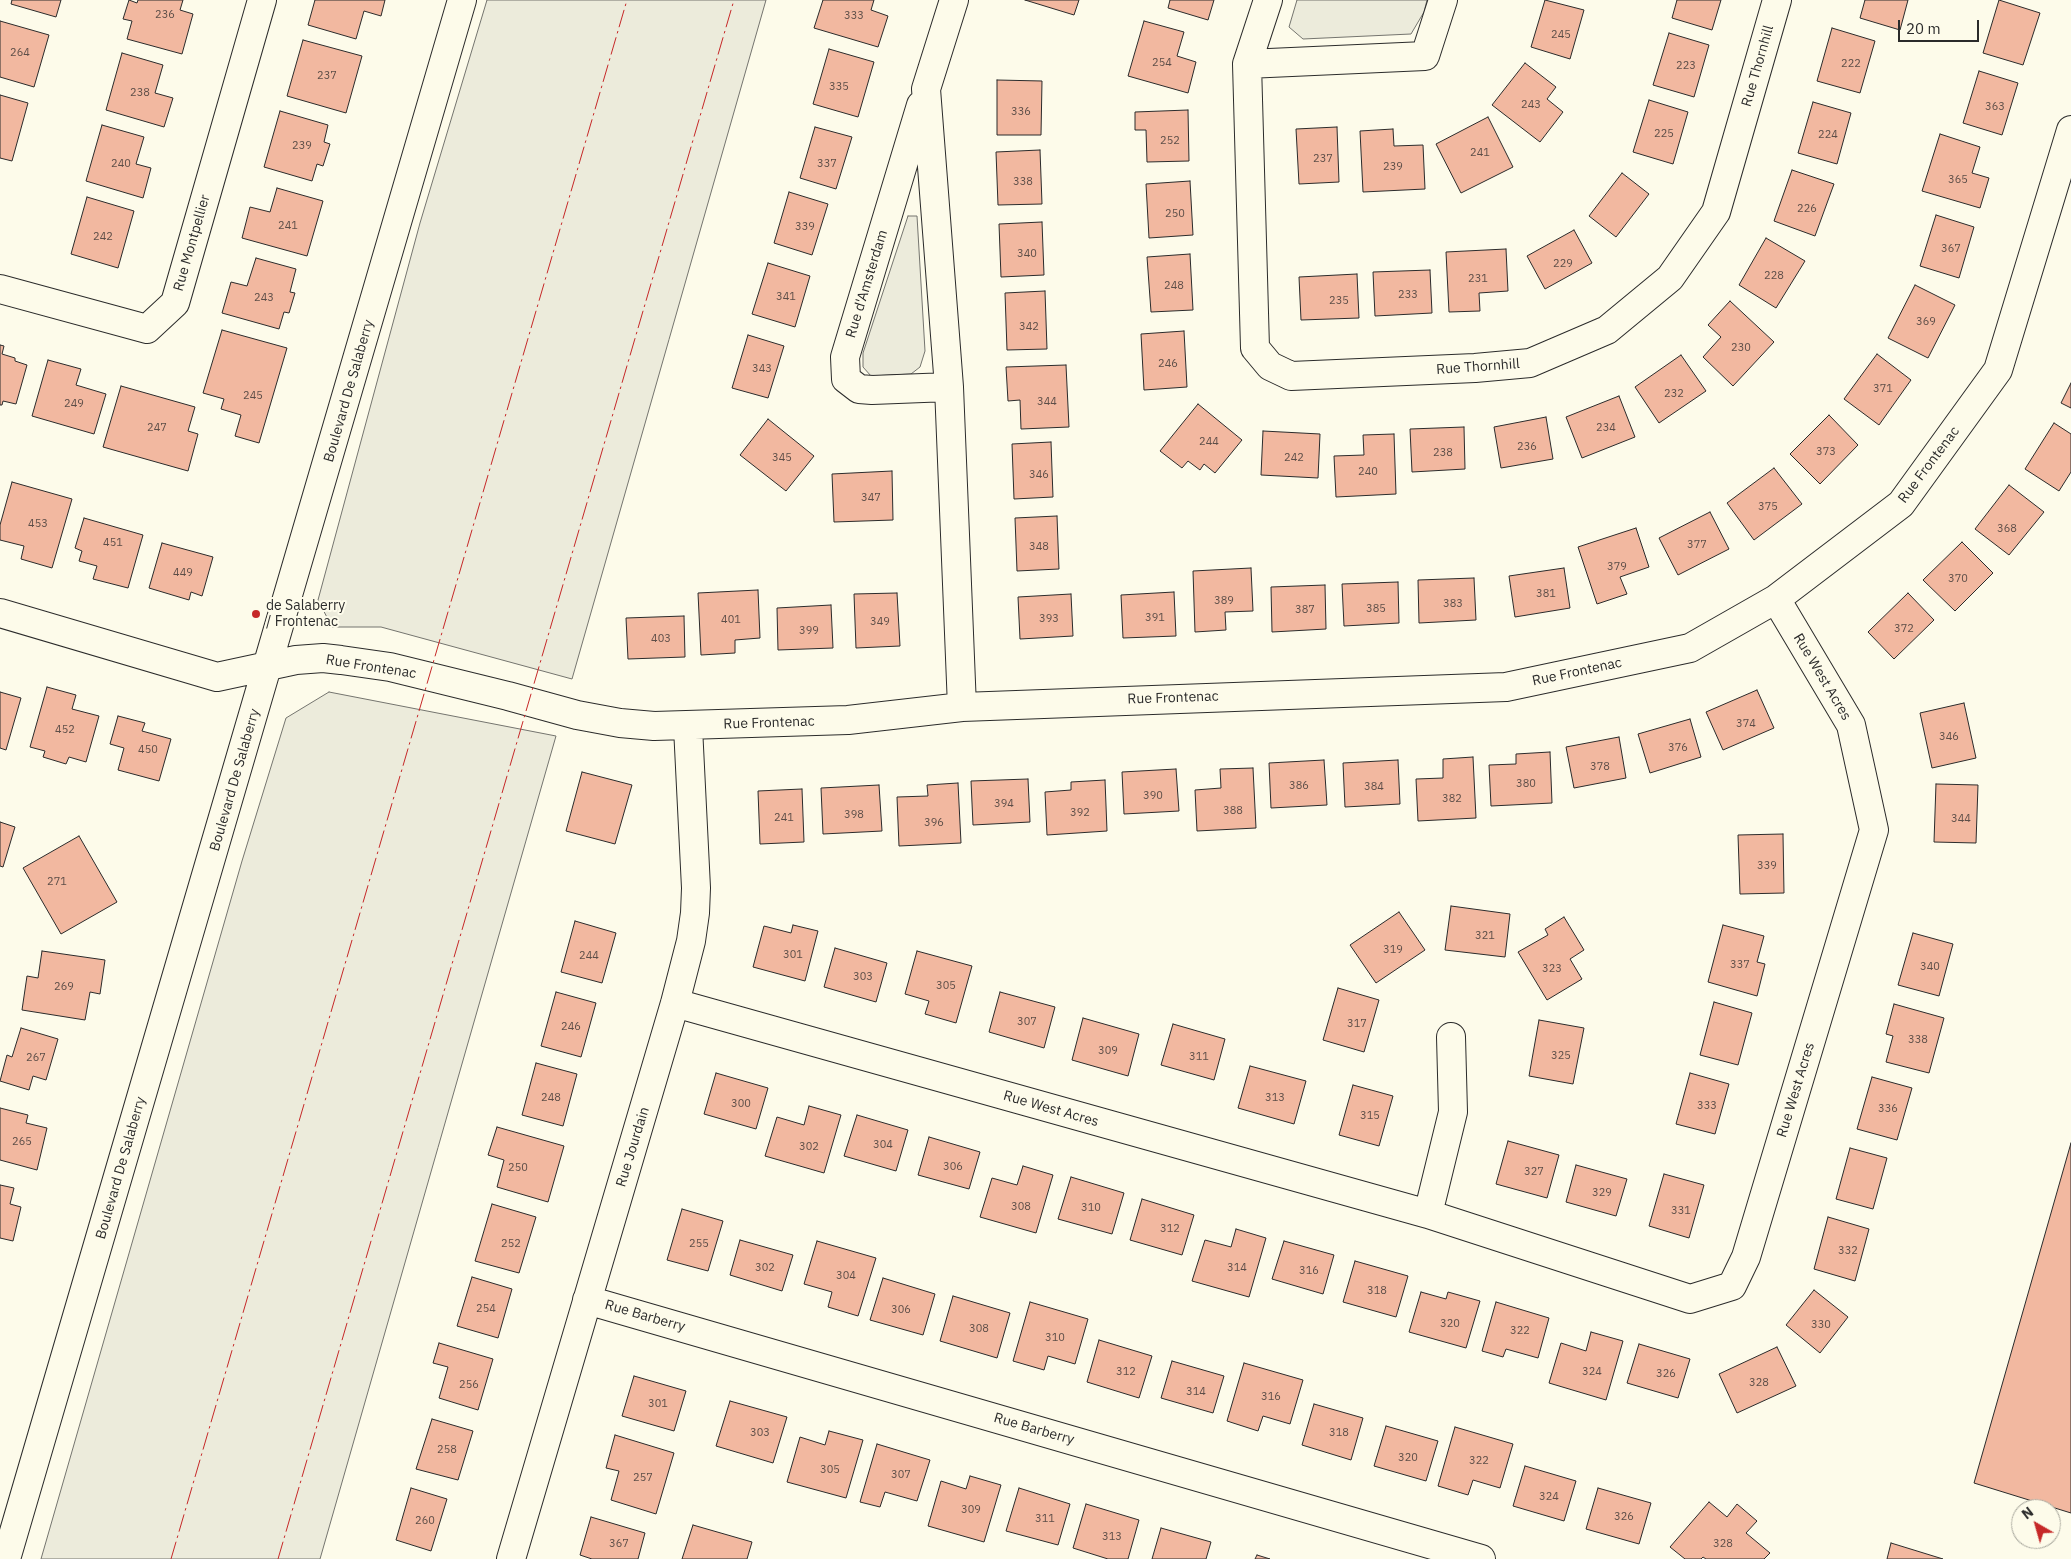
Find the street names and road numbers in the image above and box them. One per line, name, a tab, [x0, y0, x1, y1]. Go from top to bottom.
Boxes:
street label: Rue Thornhill	[1738, 23, 1778, 109]
street label: Rue Montpellier	[170, 193, 214, 293]
street label: Rue d'Amsterdam	[843, 228, 891, 340]
street label: Boulevard De Salaberry	[321, 318, 377, 464]
street label: Rue Thornhill	[1436, 356, 1520, 378]
street label: Rue Frontenac	[1895, 423, 1963, 507]
street label: Rue West Acres	[1789, 631, 1855, 723]
street label: Rue Frontenac	[325, 652, 417, 682]
street label: Rue Frontenac	[1531, 654, 1623, 690]
street label: Rue Frontenac	[1127, 688, 1219, 708]
street label: Boulevard De Salaberry	[207, 707, 263, 853]
street label: Rue Frontenac	[723, 713, 815, 733]
street label: Rue West Acres	[1774, 1041, 1818, 1139]
street label: Rue West Acres	[1001, 1087, 1101, 1131]
street label: Boulevard De Salaberry	[93, 1095, 149, 1241]
street label: Rue Jourdain	[613, 1105, 653, 1189]
street label: Rue Barberry	[603, 1297, 687, 1335]
street label: Rue Barberry	[992, 1410, 1076, 1448]

